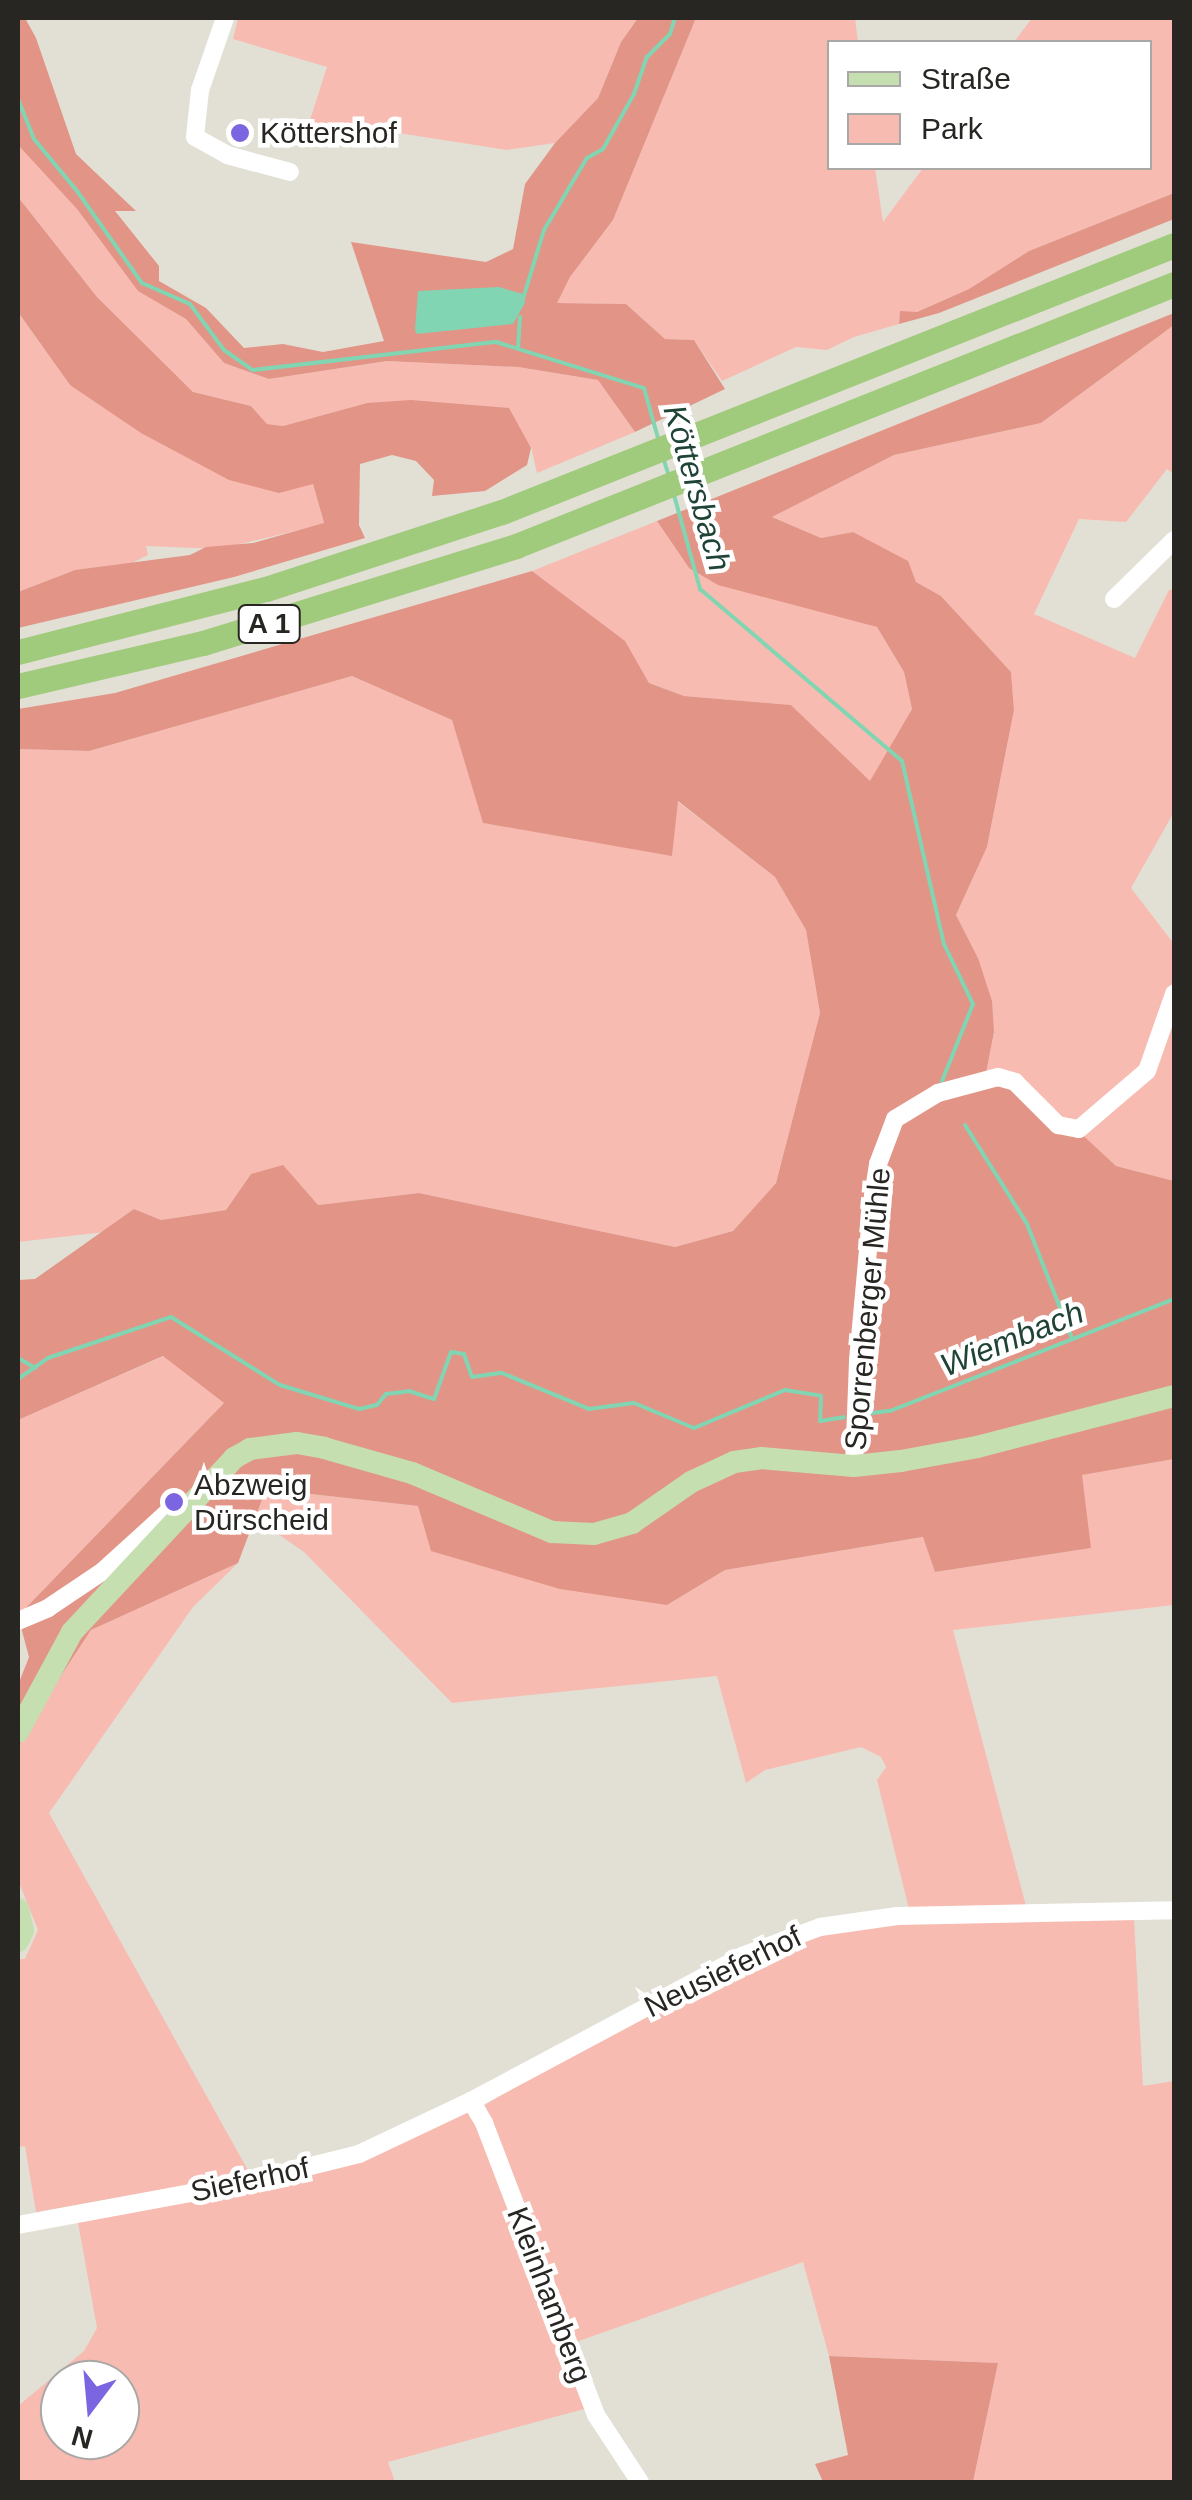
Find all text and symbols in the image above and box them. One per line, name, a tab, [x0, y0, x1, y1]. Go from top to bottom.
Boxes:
legend	[827, 40, 1152, 170]
text: Straße	[921, 62, 1011, 95]
text: Park	[921, 112, 983, 145]
place label: Köttershof	[260, 115, 397, 151]
marker: Köttershof	[229, 122, 251, 144]
water label: Köttersbach	[655, 401, 739, 575]
road number: A 1	[236, 601, 302, 647]
street label: Sporrenberger Mühle	[838, 1166, 898, 1452]
water label: Wiembach	[935, 1293, 1089, 1385]
place label: Abzweig Dürscheid	[194, 1467, 329, 1538]
marker: Abzweig Dürscheid	[163, 1491, 185, 1513]
street label: Neusieferhof	[639, 1919, 807, 2025]
street label: Sieferhof	[188, 2150, 312, 2210]
street label: Kleinhamberg	[499, 2202, 599, 2388]
north arrow	[40, 2360, 140, 2460]
text: N	[68, 2420, 96, 2455]

